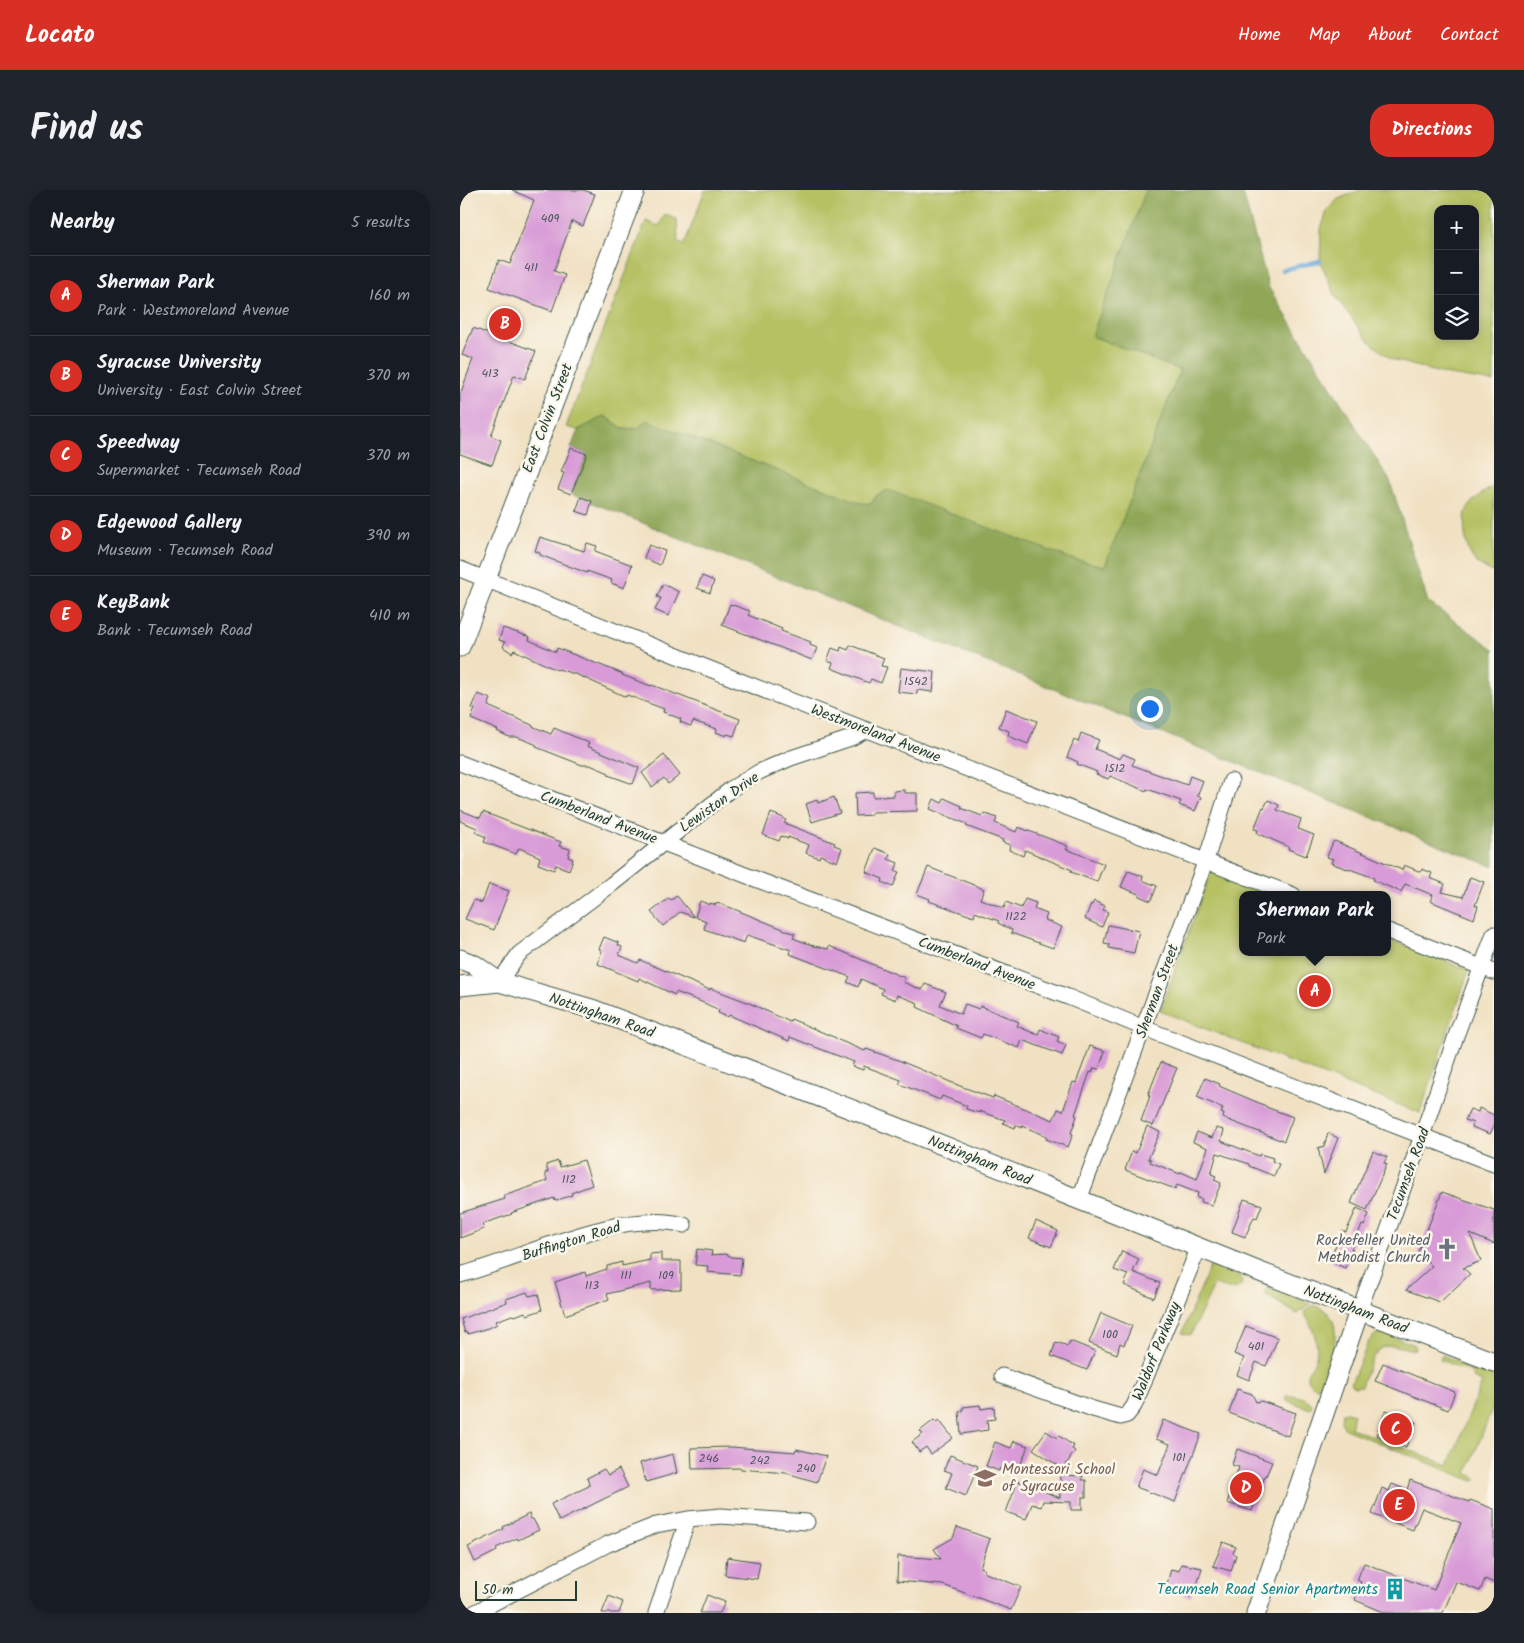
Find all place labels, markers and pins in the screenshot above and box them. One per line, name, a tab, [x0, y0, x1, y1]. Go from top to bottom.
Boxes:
pin: B	[489, 305, 521, 343]
pin: A	[1299, 972, 1331, 1010]
place label: Rockefeller United Methodist Church	[1316, 1229, 1431, 1270]
church icon: Rockefeller United Methodist Church	[1434, 1236, 1460, 1262]
pin: C	[1380, 1410, 1412, 1448]
place label: Montessori School of Syracuse	[1002, 1458, 1116, 1499]
school or university icon: Montessori School of Syracuse	[972, 1465, 998, 1491]
pin: D	[1230, 1469, 1262, 1507]
pin: E	[1383, 1486, 1415, 1524]
building icon: Tecumseh Road Senior Apartments	[1382, 1576, 1408, 1602]
place label: Tecumseh Road Senior Apartments	[1157, 1578, 1379, 1602]

